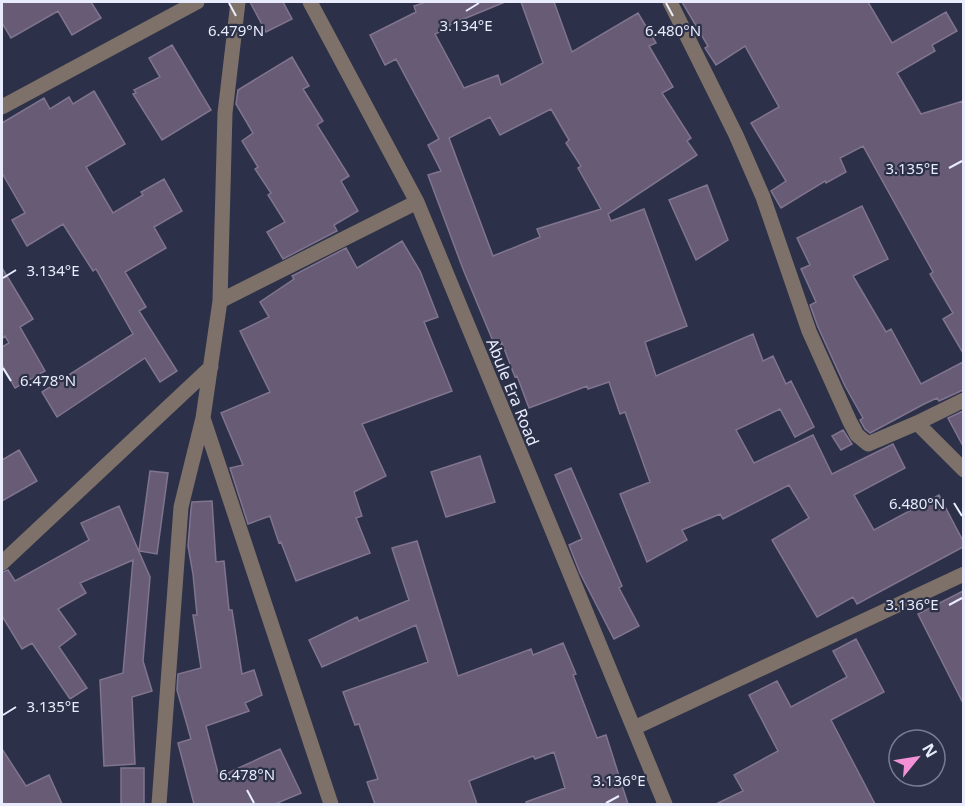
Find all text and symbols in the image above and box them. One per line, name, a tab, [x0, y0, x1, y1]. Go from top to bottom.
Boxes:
text: 3.134°E	[439, 15, 493, 35]
text: 6.479°N	[208, 20, 264, 40]
text: 6.480°N	[645, 20, 701, 40]
text: 3.135°E	[885, 158, 939, 178]
text: 3.134°E	[26, 260, 80, 280]
street label: Abule Era Road	[481, 335, 545, 449]
text: 6.478°N	[20, 370, 76, 390]
text: 6.480°N	[889, 493, 945, 513]
text: 3.136°E	[885, 594, 939, 614]
text: 3.135°E	[26, 696, 80, 716]
north arrow	[887, 728, 947, 788]
text: N	[917, 739, 943, 762]
text: 6.478°N	[219, 764, 275, 784]
text: 3.136°E	[592, 770, 646, 790]

